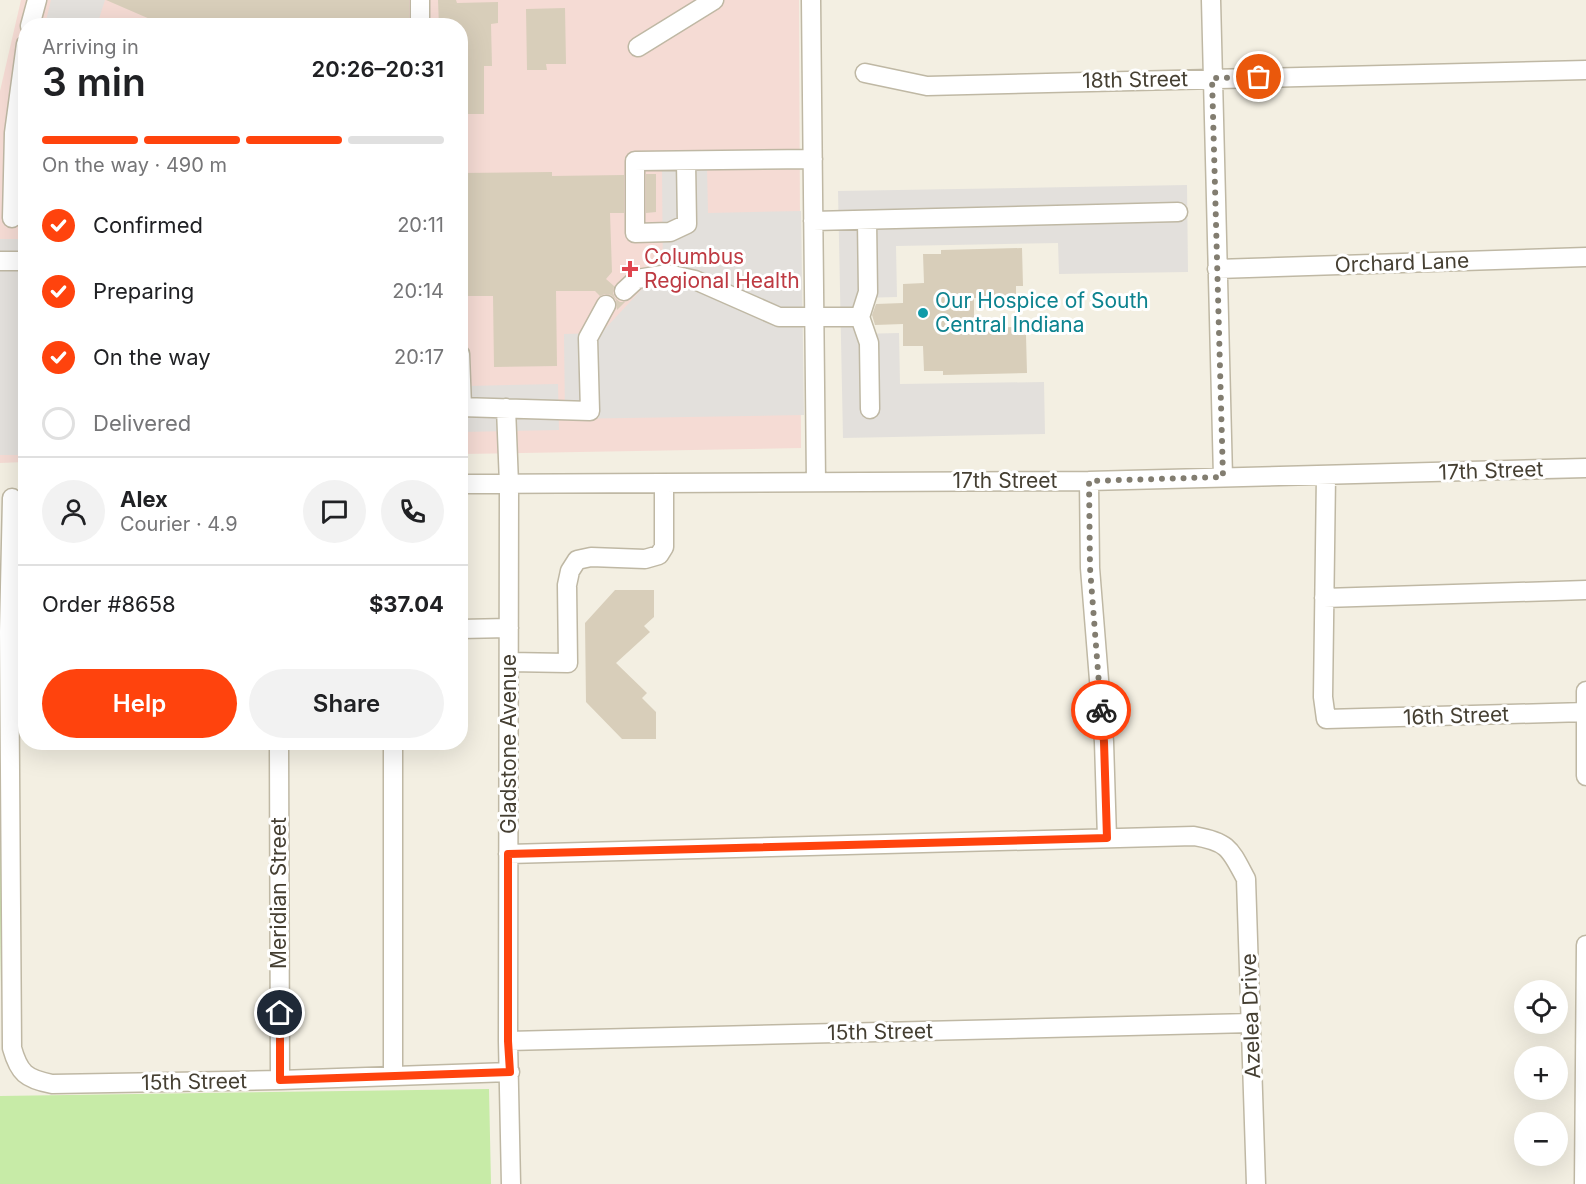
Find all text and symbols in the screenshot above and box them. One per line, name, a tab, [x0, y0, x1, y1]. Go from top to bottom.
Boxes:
text: Arriving in	[42, 35, 139, 59]
pin	[1233, 51, 1284, 102]
text: 20:26–20:31	[311, 56, 444, 82]
text: 3 min	[42, 58, 146, 105]
icon: bag	[1242, 60, 1275, 93]
street label: 18th Street	[1082, 66, 1188, 93]
text: On the way · 490 m	[42, 153, 227, 177]
icon: check	[42, 209, 75, 242]
text: Confirmed	[93, 212, 203, 238]
text: 20:11	[397, 213, 444, 237]
place label: Columbus Regional Health	[644, 244, 800, 293]
street label: Orchard Lane	[1334, 248, 1470, 277]
marker: Columbus Regional Health	[621, 260, 639, 278]
icon: check	[42, 275, 75, 308]
text: Preparing	[93, 278, 194, 304]
text: 20:14	[392, 279, 444, 303]
place label: Our Hospice of South Central Indiana	[935, 288, 1149, 337]
marker: Our Hospice of South Central Indiana	[916, 306, 930, 320]
icon: check	[42, 341, 75, 374]
text: On the way	[93, 344, 211, 370]
text: 20:17	[394, 345, 444, 369]
text: Delivered	[93, 410, 191, 436]
street label: 17th Street	[1438, 456, 1544, 485]
street label: 17th Street	[953, 468, 1058, 493]
button: person	[42, 480, 105, 543]
button: chat	[303, 480, 366, 543]
button: phone	[381, 480, 444, 543]
text: Alex	[120, 486, 168, 512]
text: Courier · 4.9	[120, 512, 238, 536]
text: Order #8658	[42, 591, 176, 617]
text: $37.04	[369, 591, 444, 617]
street label: Gladstone Avenue	[496, 654, 521, 834]
button: Help	[42, 669, 237, 738]
button: Share	[249, 669, 444, 738]
courier	[1071, 680, 1131, 740]
icon: bike	[1085, 694, 1118, 727]
street label: 16th Street	[1403, 701, 1510, 730]
street label: Meridian Street	[266, 817, 291, 969]
street label: Azelea Drive	[1236, 953, 1265, 1079]
map controls	[1514, 980, 1568, 1166]
button: locate	[1514, 980, 1568, 1034]
pin	[254, 987, 305, 1038]
icon: home	[263, 996, 296, 1029]
street label: 15th Street	[827, 1018, 933, 1045]
button: +	[1514, 1046, 1568, 1100]
street label: 15th Street	[141, 1068, 247, 1095]
button: −	[1514, 1112, 1568, 1166]

